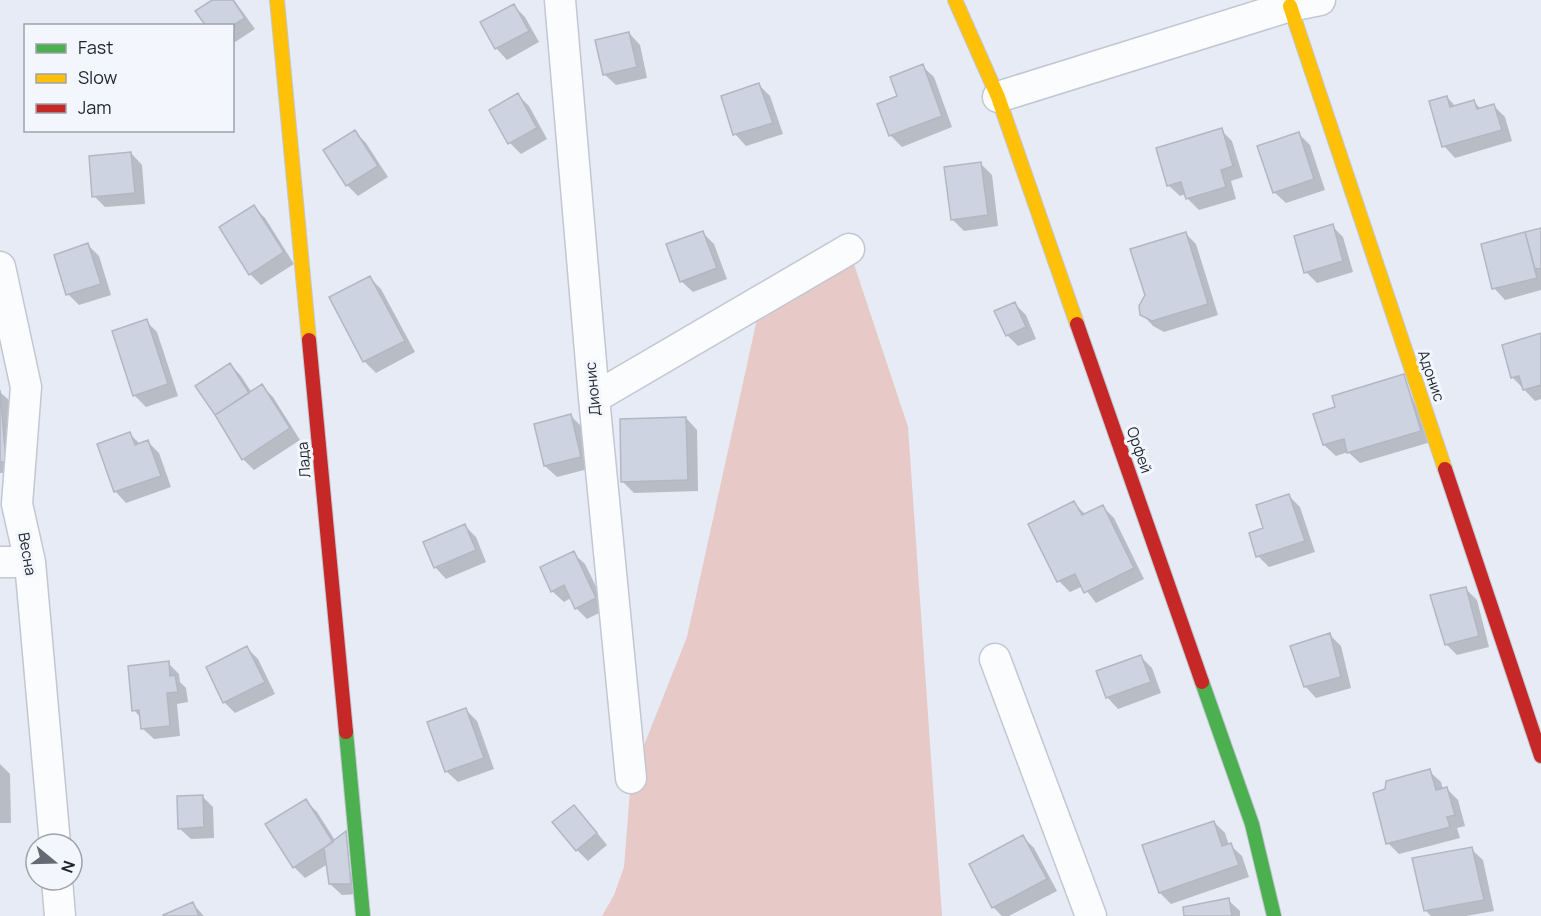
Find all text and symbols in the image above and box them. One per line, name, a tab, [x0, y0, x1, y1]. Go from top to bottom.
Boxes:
legend	[24, 24, 234, 132]
text: Fast	[78, 35, 113, 59]
text: Slow	[78, 65, 118, 89]
text: Jam	[78, 95, 112, 119]
street label: Адонис	[1413, 347, 1450, 404]
street label: Дионис	[580, 361, 605, 417]
street label: Орфей	[1122, 424, 1157, 476]
street label: Лада	[291, 441, 316, 479]
street label: Весна	[13, 531, 42, 577]
north arrow	[24, 832, 84, 892]
text: N	[56, 858, 80, 876]

